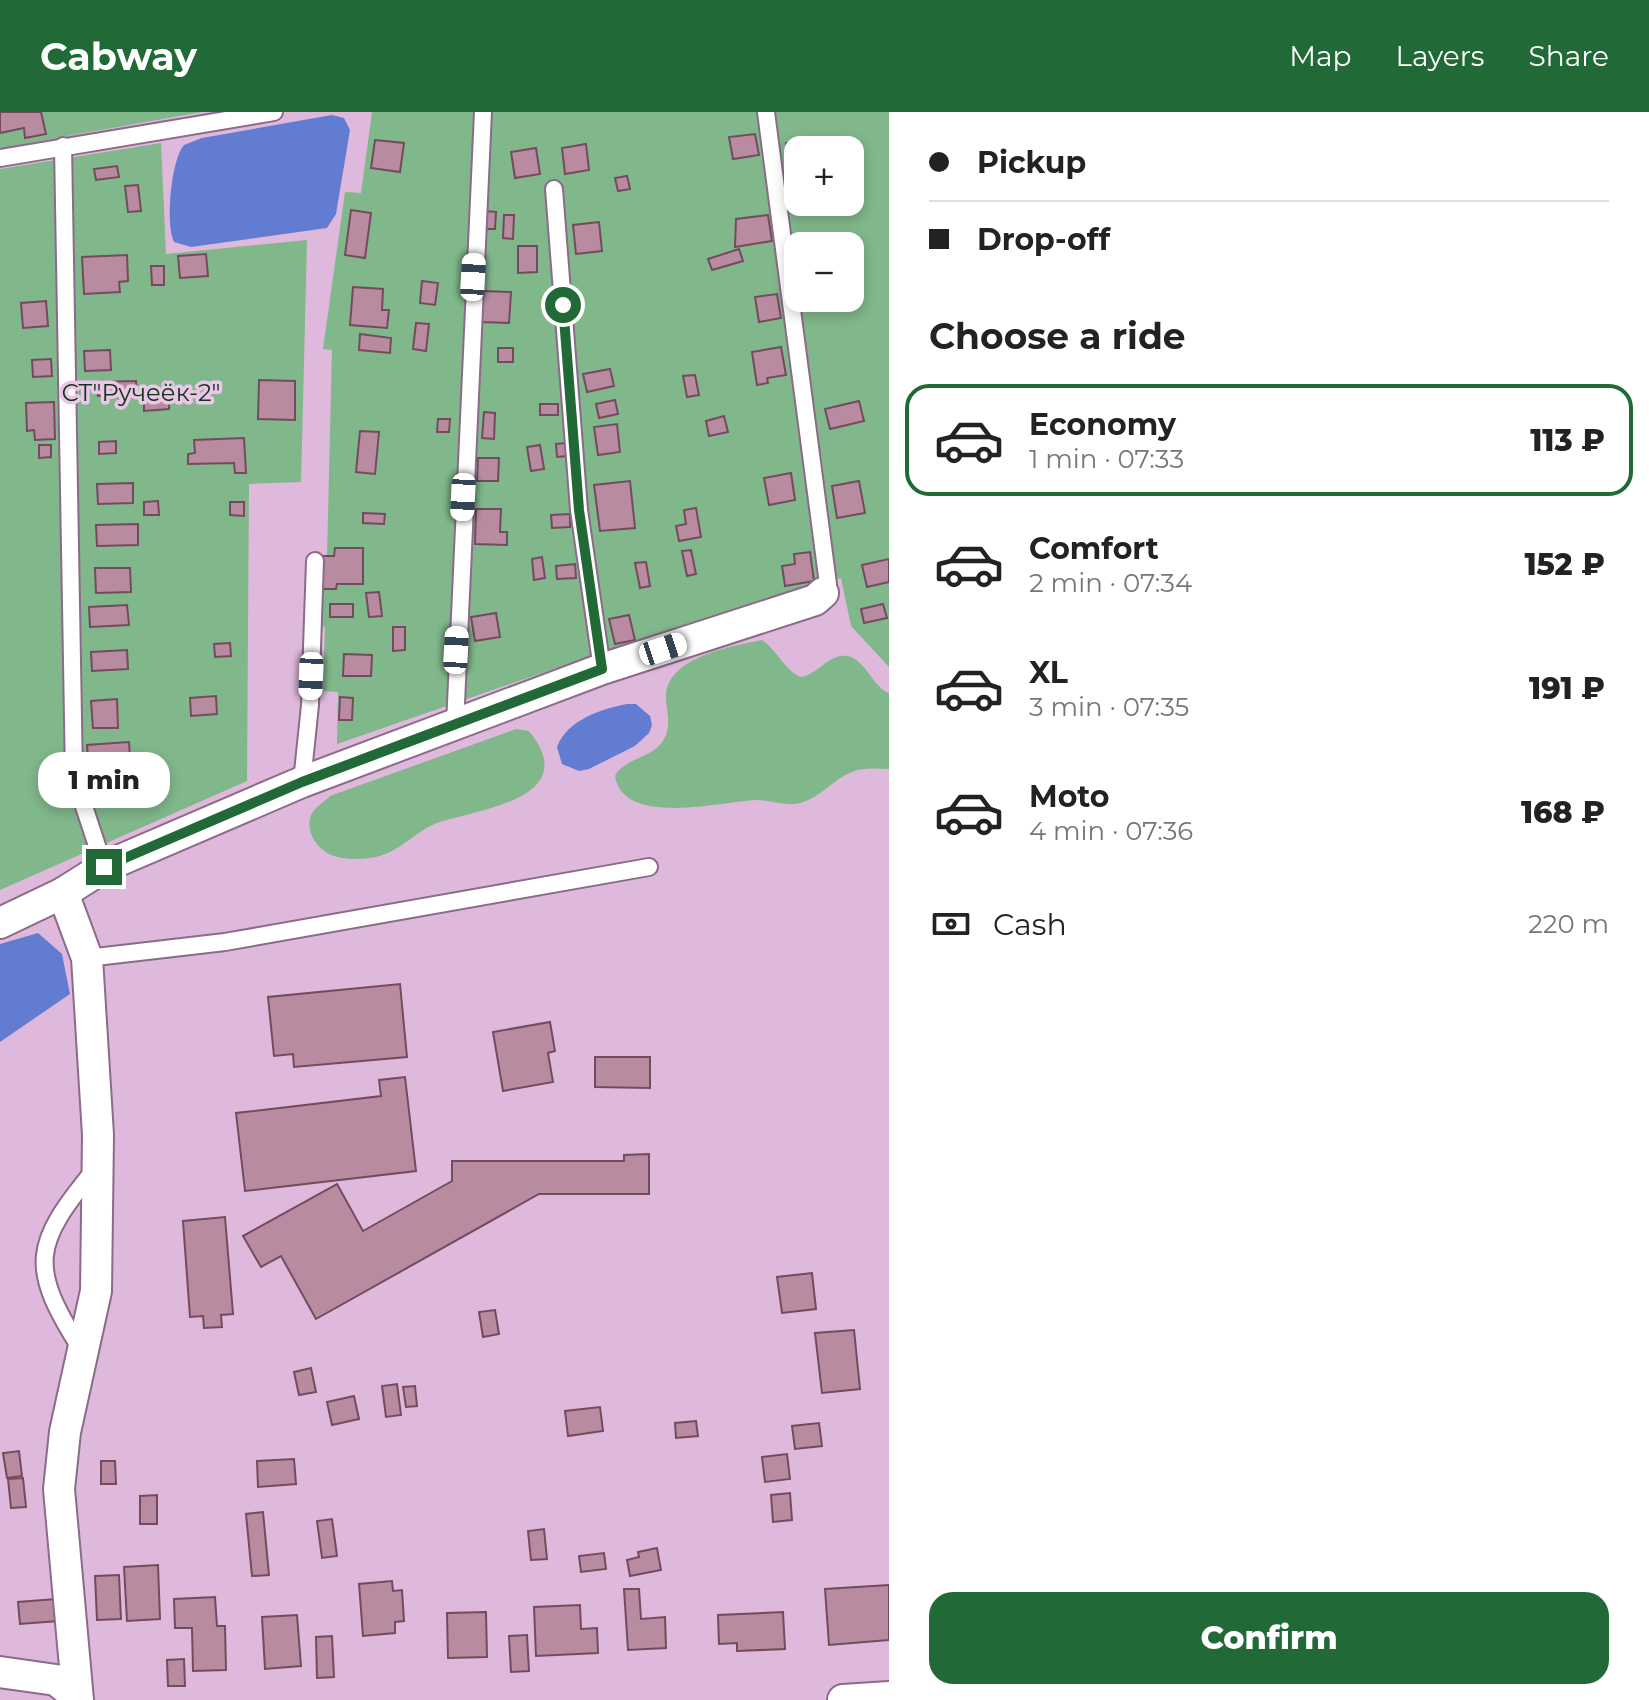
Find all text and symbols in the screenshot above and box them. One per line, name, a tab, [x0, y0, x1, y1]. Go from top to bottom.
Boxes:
text: Cabway	[40, 33, 197, 80]
text: Map	[1289, 39, 1352, 73]
text: Layers	[1396, 39, 1485, 73]
text: Share	[1529, 39, 1609, 73]
map controls	[784, 136, 864, 312]
button: +	[784, 136, 864, 216]
text: Pickup	[977, 144, 1086, 181]
text: Drop-off	[977, 221, 1110, 258]
button: −	[784, 232, 864, 312]
car	[460, 252, 486, 302]
route start	[545, 287, 581, 323]
text: Choose a ride	[929, 314, 1186, 358]
park label: СТ"Ручеёк-2"	[61, 378, 221, 407]
icon: car	[933, 404, 1005, 476]
text: Economy	[1029, 406, 1176, 443]
text: 113 ₽	[1530, 422, 1605, 459]
text: 1 min · 07:33	[1029, 443, 1184, 475]
car	[450, 472, 476, 522]
icon: car	[933, 528, 1005, 600]
text: Comfort	[1029, 530, 1159, 567]
text: 152 ₽	[1524, 546, 1605, 583]
text: 2 min · 07:34	[1029, 567, 1192, 599]
car	[443, 625, 469, 675]
car	[636, 630, 690, 668]
car	[298, 652, 324, 700]
icon: car	[933, 652, 1005, 724]
text: XL	[1029, 654, 1068, 691]
text: 191 ₽	[1529, 670, 1605, 707]
text: 3 min · 07:35	[1029, 691, 1189, 723]
callout: 1 min	[38, 751, 170, 807]
text: 1 min	[68, 764, 140, 796]
icon: car	[933, 776, 1005, 848]
text: Moto	[1029, 778, 1110, 815]
text: 168 ₽	[1521, 794, 1605, 831]
text: 4 min · 07:36	[1029, 815, 1193, 847]
route end	[86, 849, 122, 885]
icon: cash	[929, 902, 973, 946]
text: Cash	[993, 906, 1067, 943]
text: 220 m	[1528, 908, 1609, 940]
button: Confirm	[929, 1592, 1609, 1684]

